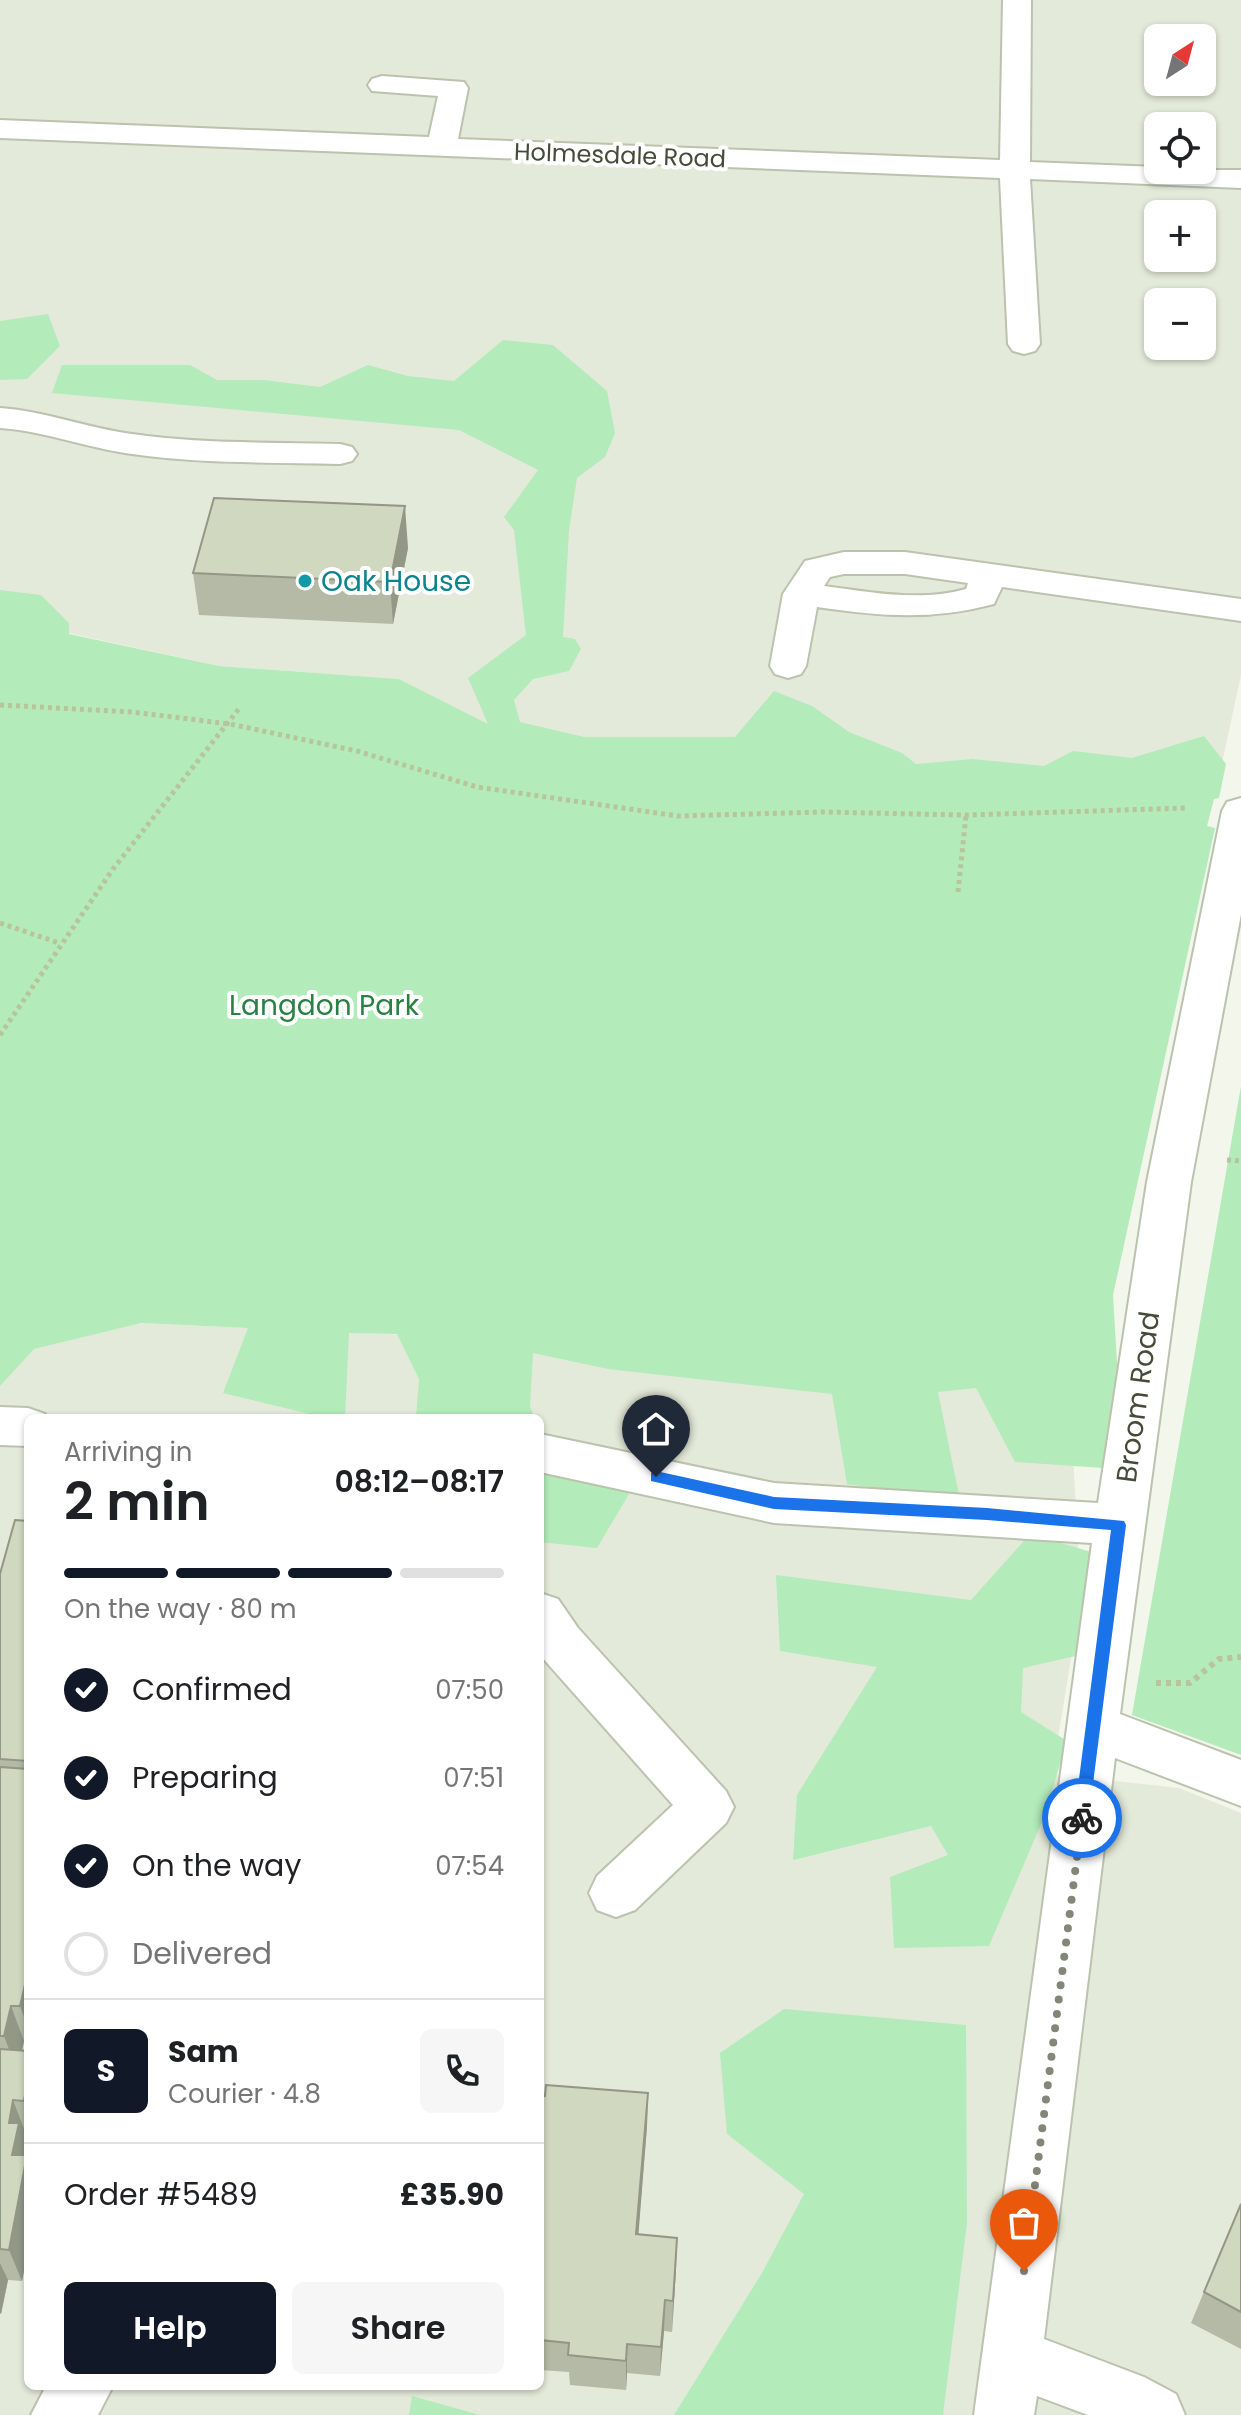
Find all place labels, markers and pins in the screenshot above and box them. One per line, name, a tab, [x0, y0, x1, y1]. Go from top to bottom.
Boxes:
place label: Oak House	[321, 562, 471, 601]
marker: Oak House	[296, 572, 314, 590]
pin	[622, 1395, 690, 1477]
pin	[990, 2189, 1058, 2271]

